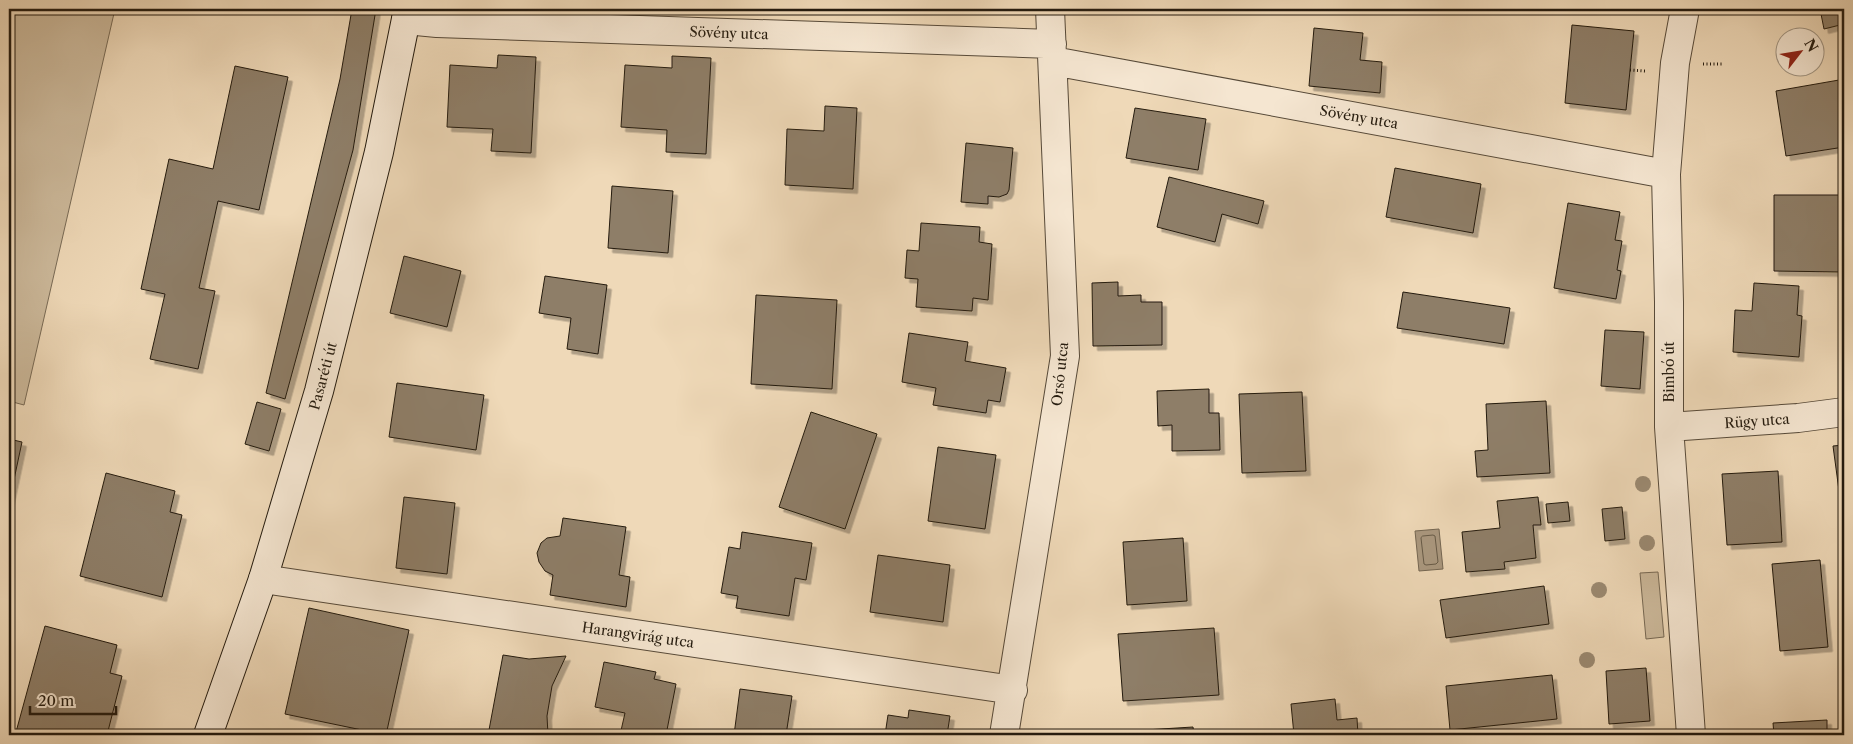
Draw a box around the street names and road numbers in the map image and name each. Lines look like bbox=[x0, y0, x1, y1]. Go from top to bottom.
street label: Sövény utca bbox=[689, 23, 770, 43]
street label: Sövény utca bbox=[1318, 101, 1400, 133]
street label: Pasaréti út bbox=[305, 340, 341, 412]
street label: Orsó utca bbox=[1048, 341, 1072, 407]
street label: Bimbó út bbox=[1660, 341, 1678, 403]
street label: Rügy utca bbox=[1724, 410, 1791, 432]
street label: Harangvirág utca bbox=[581, 618, 696, 652]

